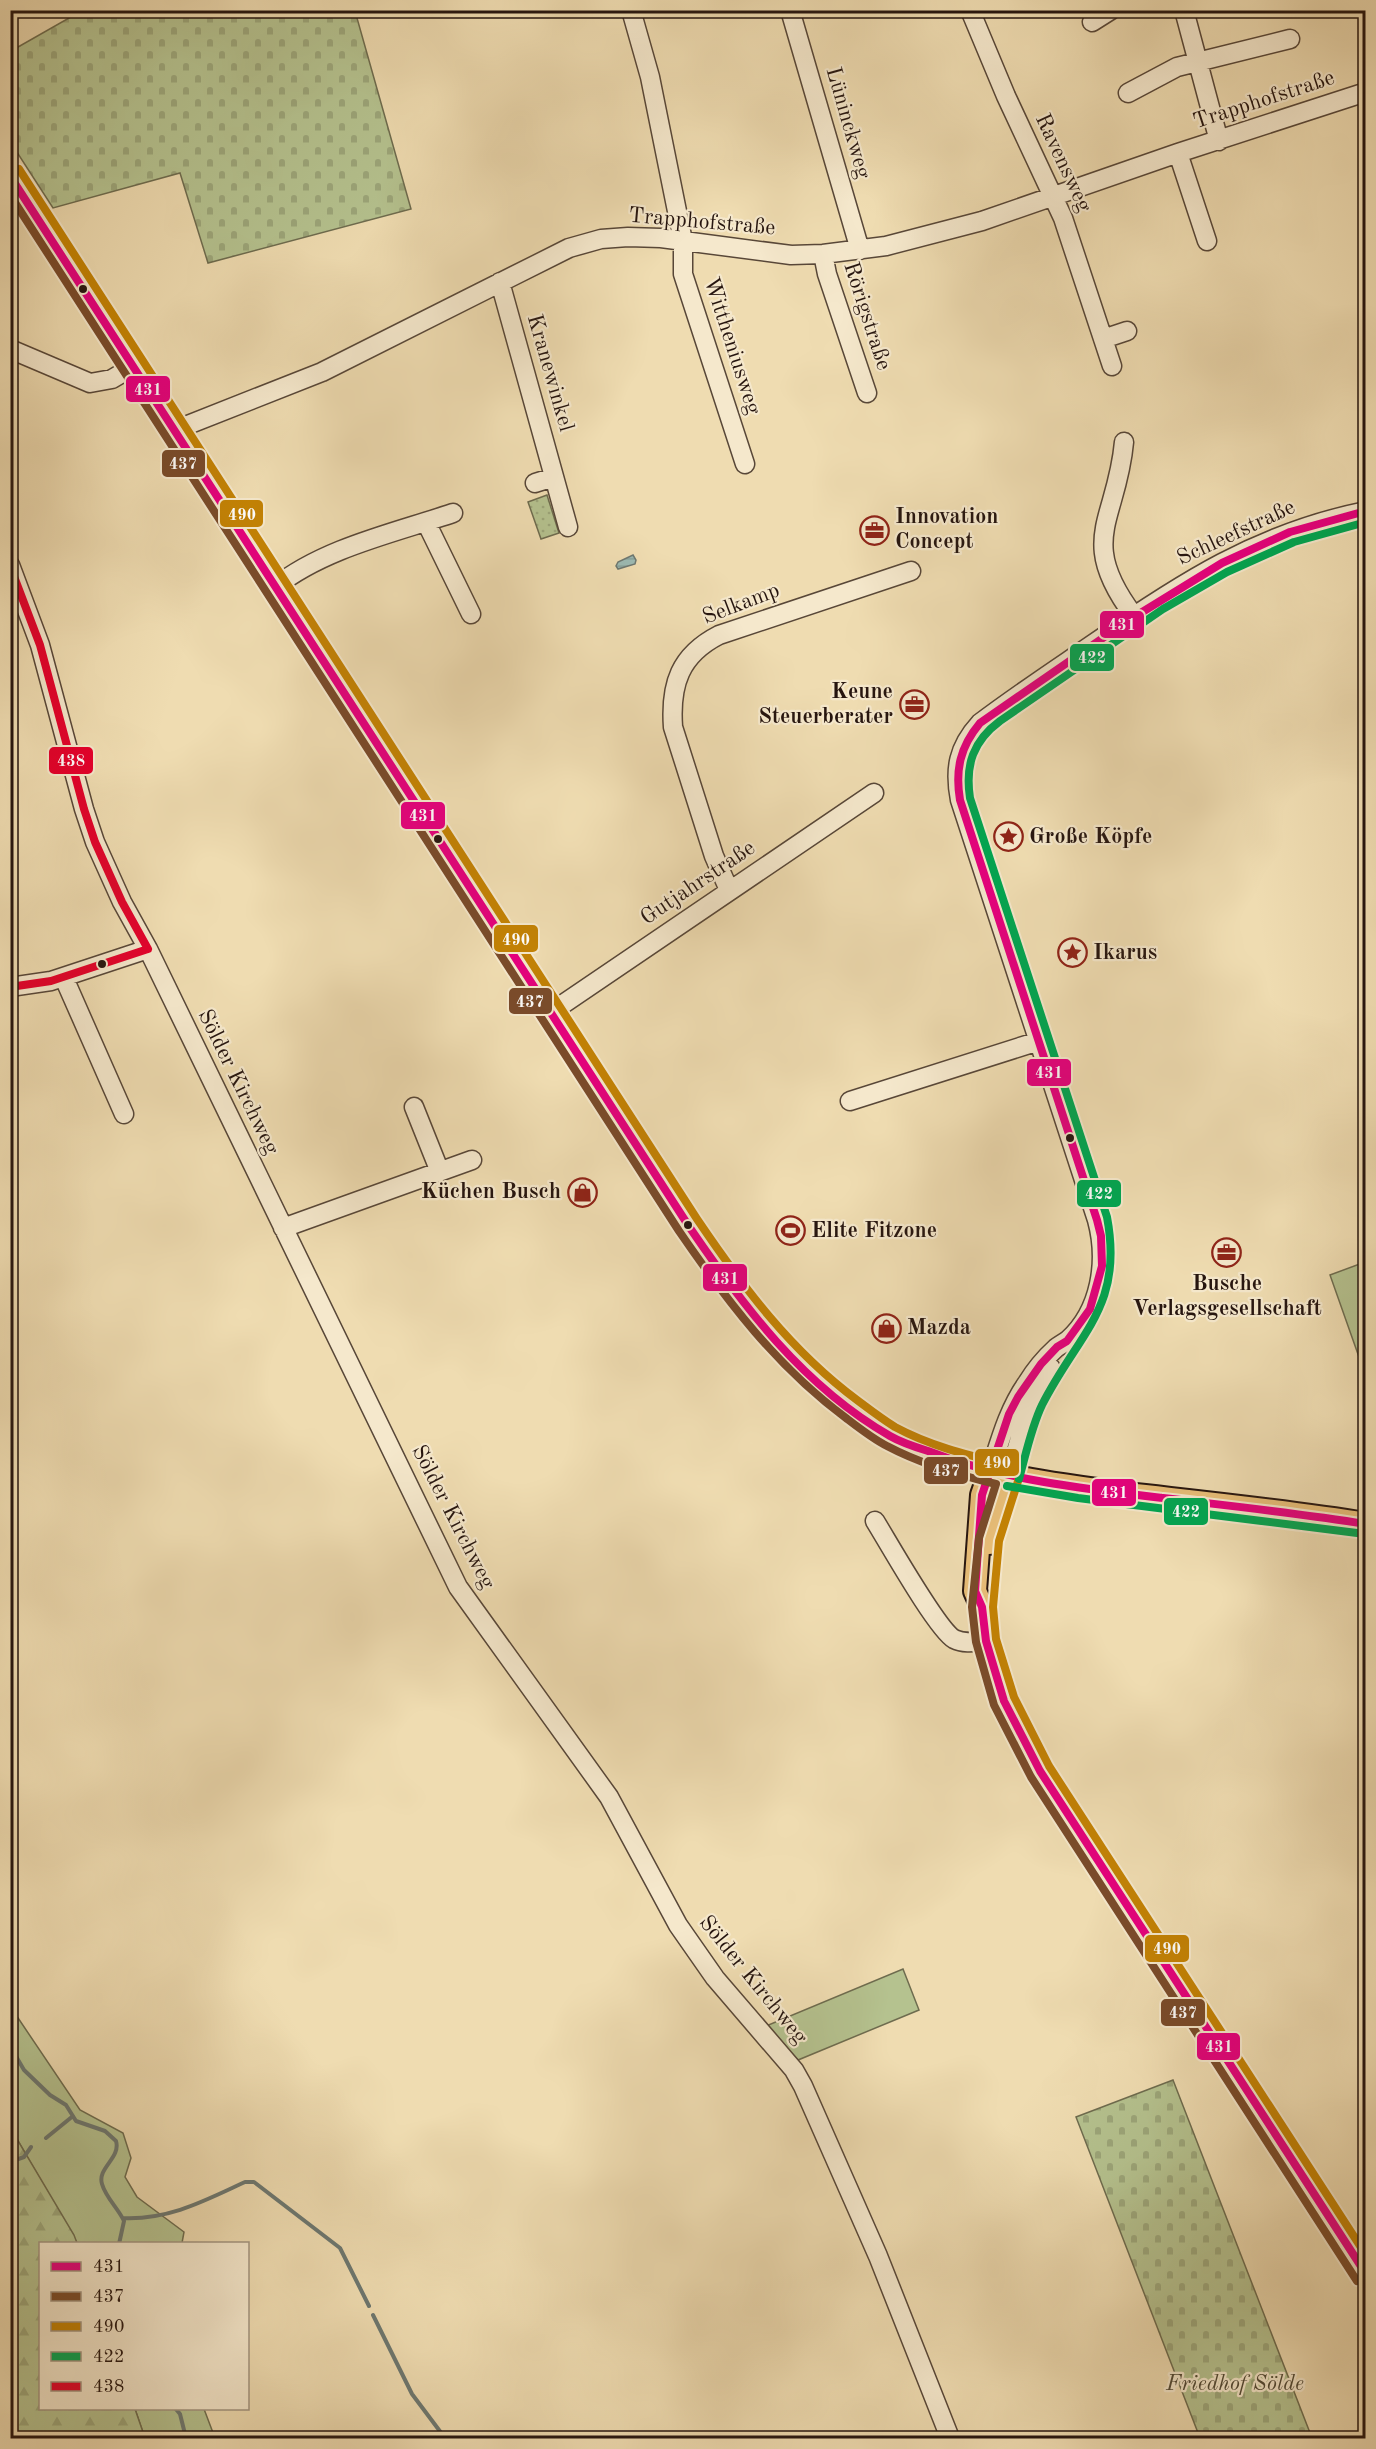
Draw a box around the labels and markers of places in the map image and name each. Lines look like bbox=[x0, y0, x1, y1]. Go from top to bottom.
unlabelled marker bbox=[77, 283, 89, 295]
place label: Innovation Concept bbox=[895, 506, 999, 553]
office icon: Innovation Concept bbox=[858, 514, 890, 546]
place label: Keune Steuerberater bbox=[758, 681, 893, 728]
office icon: Keune Steuerberater bbox=[898, 689, 930, 721]
place icon: Große Köpfe bbox=[992, 821, 1024, 853]
place label: Große Köpfe bbox=[1029, 826, 1152, 848]
unlabelled marker bbox=[432, 833, 444, 845]
place icon: Ikarus bbox=[1056, 937, 1088, 969]
place label: Ikarus bbox=[1093, 942, 1157, 964]
unlabelled marker bbox=[96, 958, 108, 970]
unlabelled marker bbox=[1064, 1132, 1076, 1144]
shop icon: Küchen Busch bbox=[566, 1176, 598, 1208]
place label: Küchen Busch bbox=[421, 1181, 561, 1203]
sports icon: Elite Fitzone bbox=[774, 1215, 806, 1247]
unlabelled marker bbox=[682, 1219, 694, 1231]
place label: Elite Fitzone bbox=[811, 1220, 937, 1242]
office icon: Busche Verlagsgesellschaft bbox=[1211, 1236, 1243, 1268]
place label: Busche Verlagsgesellschaft bbox=[1132, 1273, 1322, 1320]
shop icon: Mazda bbox=[870, 1312, 902, 1344]
place label: Mazda bbox=[907, 1317, 971, 1339]

